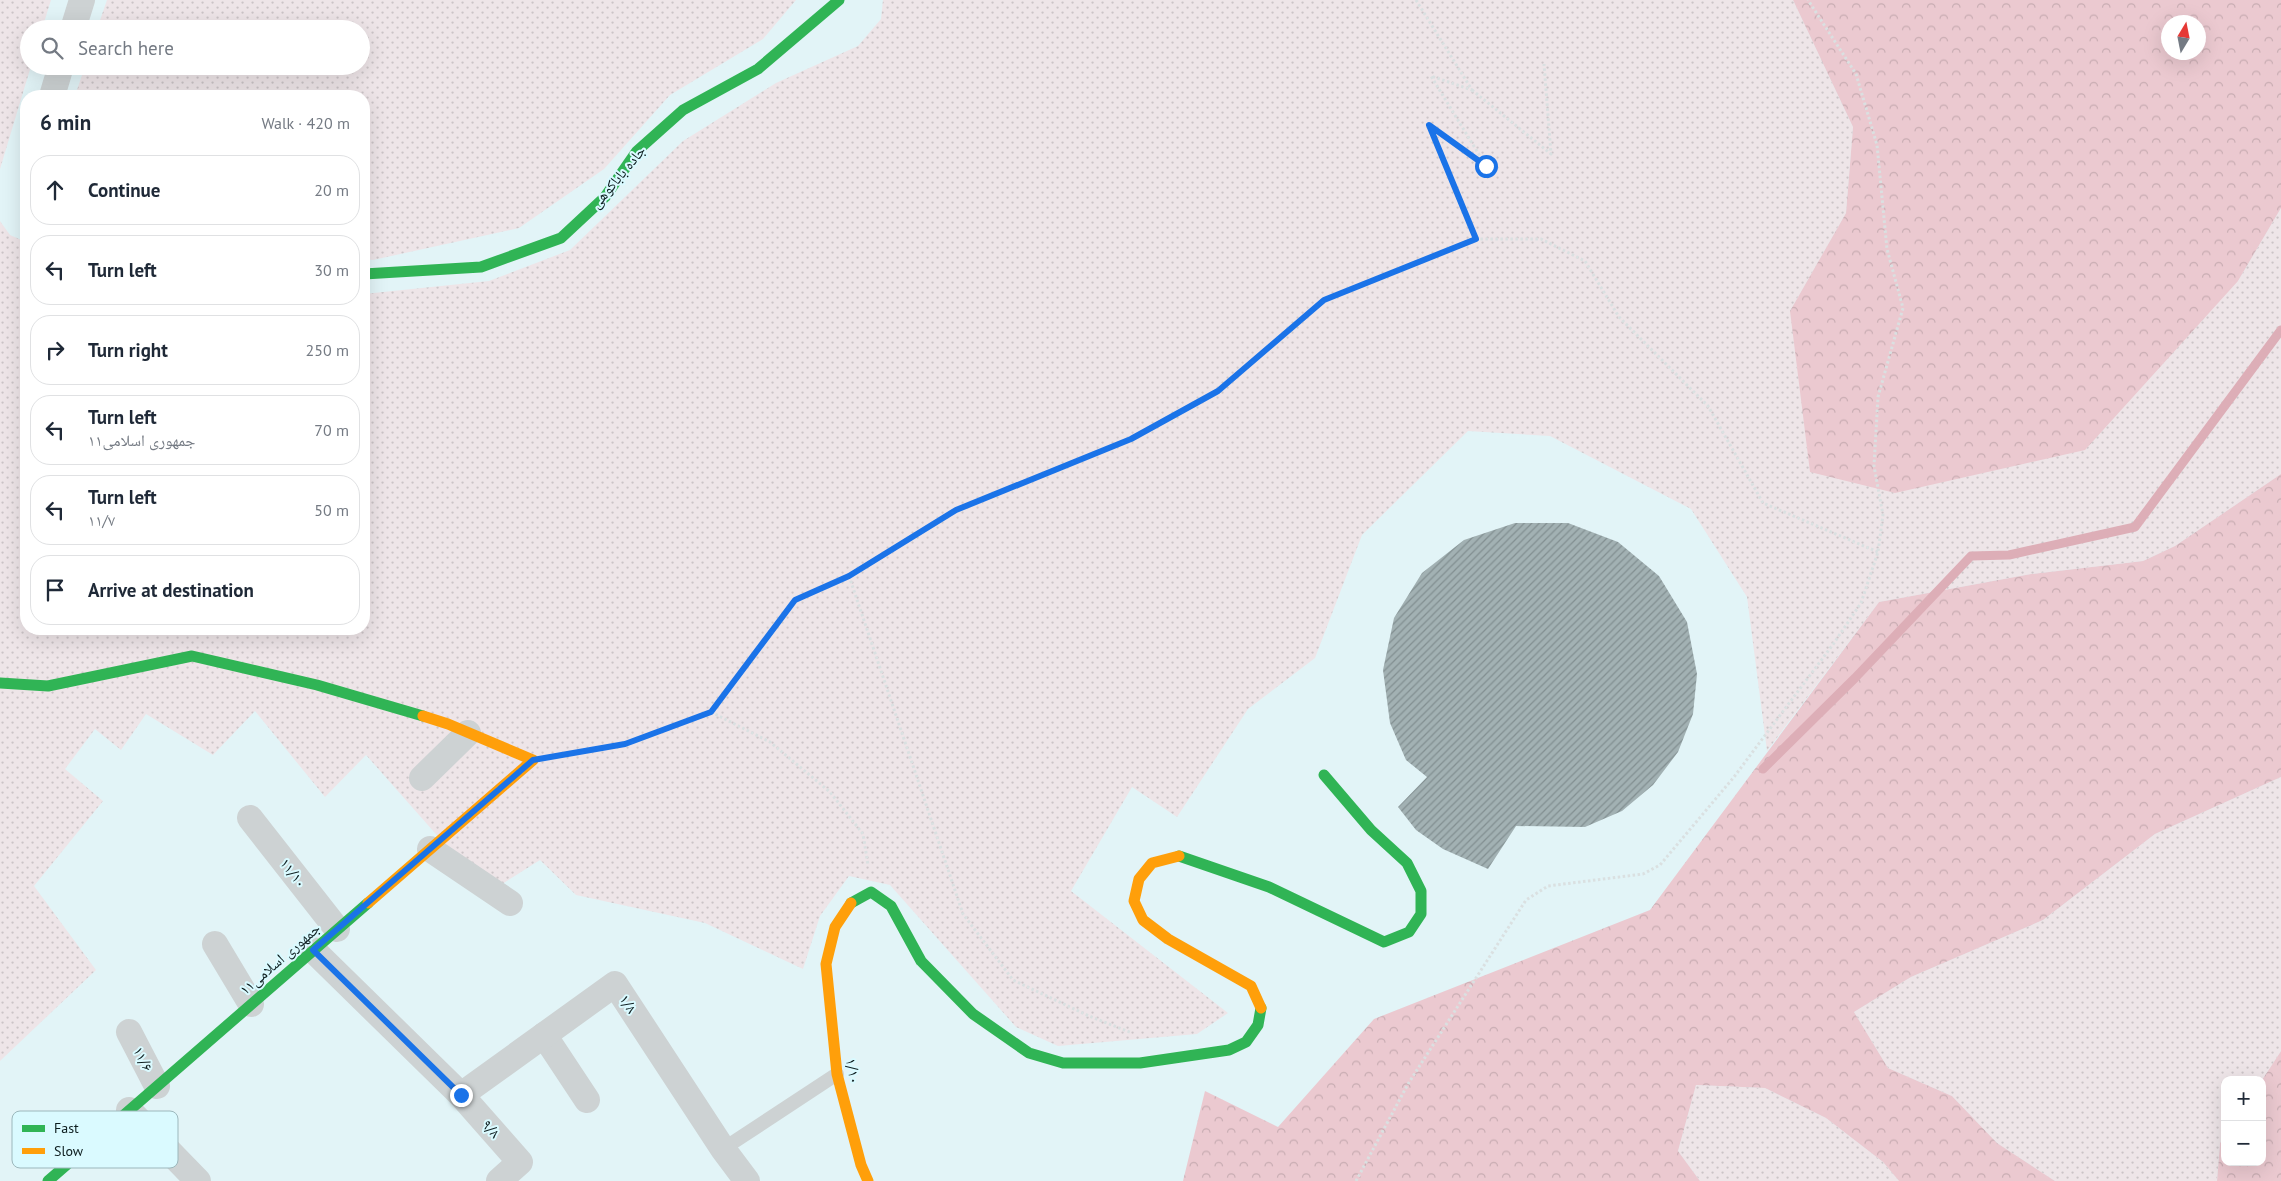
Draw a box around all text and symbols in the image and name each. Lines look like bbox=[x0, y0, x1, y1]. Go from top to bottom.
north arrow bbox=[2161, 15, 2206, 60]
search box bbox=[20, 20, 370, 75]
icon: search bbox=[38, 34, 66, 62]
text: Search here bbox=[78, 36, 174, 60]
text: 6 min bbox=[40, 109, 91, 136]
text: Walk · 420 m bbox=[261, 113, 350, 133]
street label: جاده باباکوهی bbox=[586, 141, 651, 213]
route start bbox=[1475, 155, 1498, 178]
icon: ahead bbox=[41, 176, 69, 204]
text: Continue bbox=[88, 178, 160, 202]
text: 20 m bbox=[314, 180, 349, 200]
icon: left bbox=[41, 256, 69, 284]
text: Turn left bbox=[88, 258, 157, 282]
text: 30 m bbox=[314, 260, 349, 280]
icon: right bbox=[41, 336, 69, 364]
text: Turn right bbox=[88, 338, 168, 362]
text: 250 m bbox=[306, 340, 349, 360]
text: Turn left bbox=[88, 405, 157, 429]
icon: left bbox=[41, 416, 69, 444]
text: 70 m bbox=[314, 420, 349, 440]
text: جمهوری اسلامی۱۱ bbox=[88, 430, 195, 450]
text: Turn left bbox=[88, 485, 157, 509]
icon: left bbox=[41, 496, 69, 524]
text: 50 m bbox=[314, 500, 349, 520]
text: ۱۱/۷ bbox=[88, 510, 115, 530]
icon: arrive bbox=[41, 576, 69, 604]
text: Arrive at destination bbox=[88, 578, 254, 602]
street label: ۱۱/۱۰ bbox=[276, 854, 311, 891]
street label: جمهوری اسلامی۱۱ bbox=[235, 918, 325, 1000]
street label: ۱/۸ bbox=[615, 991, 642, 1017]
street label: ۱۱/۶ bbox=[129, 1043, 158, 1075]
street label: ۱/۱۰ bbox=[842, 1057, 865, 1085]
map controls bbox=[2221, 1076, 2266, 1166]
button: + bbox=[2221, 1076, 2266, 1121]
route end bbox=[450, 1084, 473, 1107]
legend bbox=[12, 1111, 178, 1168]
street label: ۹/۸ bbox=[478, 1115, 505, 1142]
text: Fast bbox=[54, 1119, 79, 1137]
button: − bbox=[2221, 1121, 2266, 1166]
text: Slow bbox=[54, 1142, 84, 1160]

